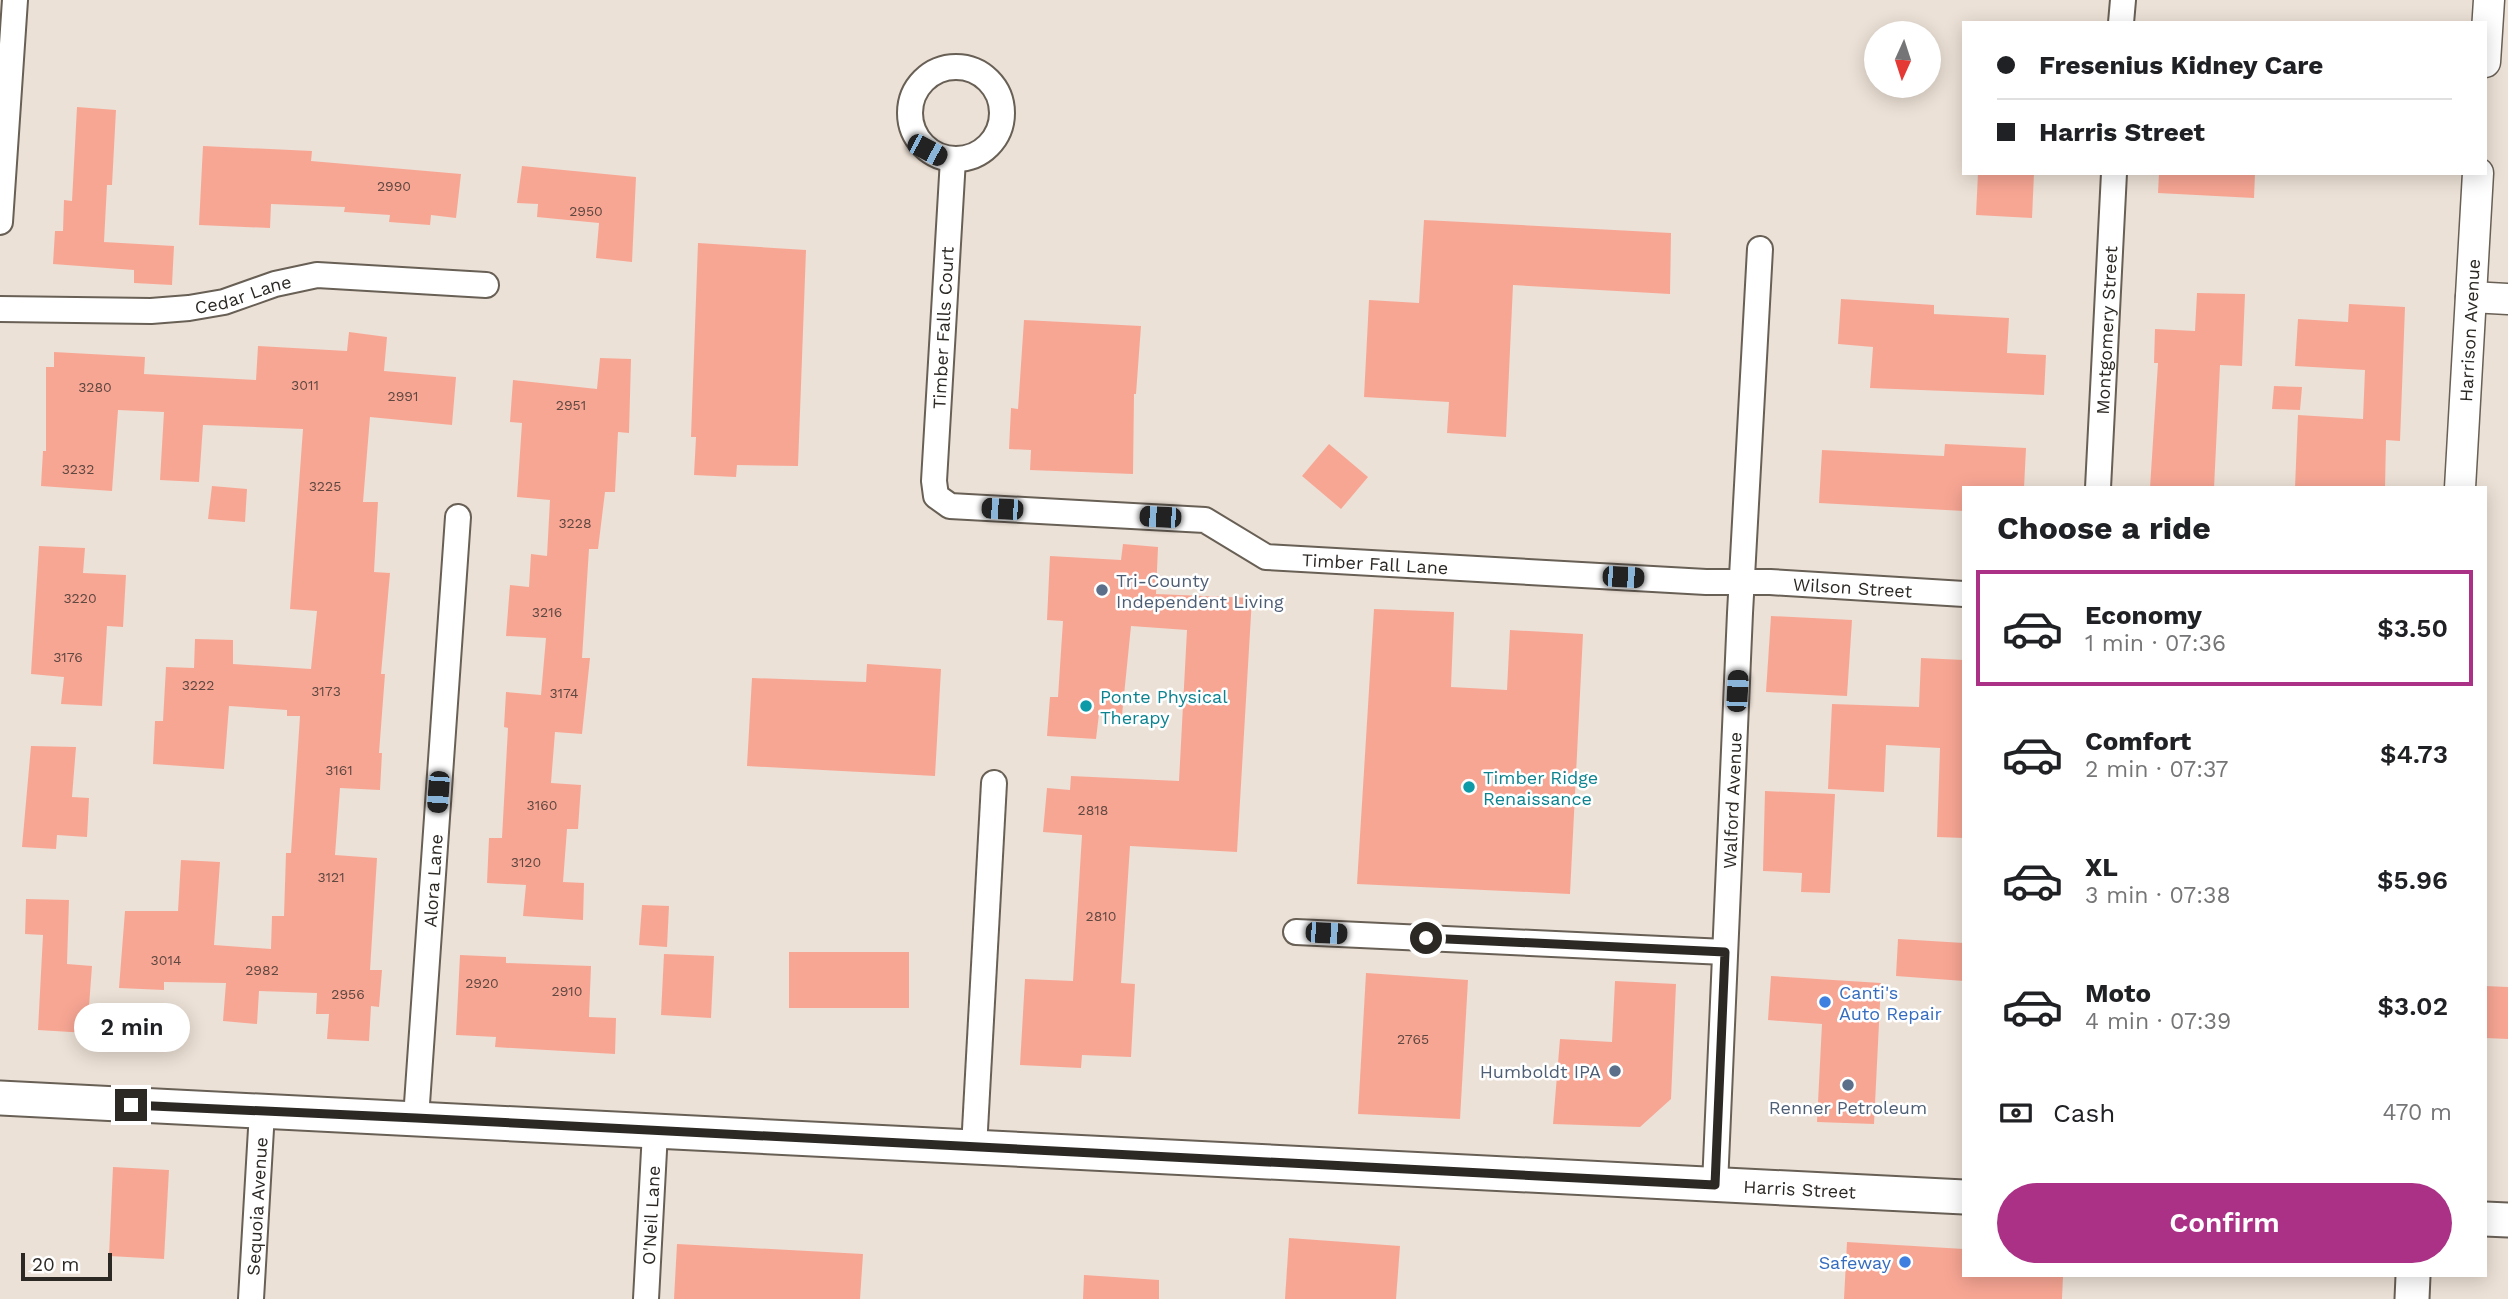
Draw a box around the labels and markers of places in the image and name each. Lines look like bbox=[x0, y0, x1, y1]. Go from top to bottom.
place label: Tri-County Independent Living bbox=[1116, 570, 1284, 612]
marker: Tri-County Independent Living bbox=[1094, 582, 1110, 598]
place label: Ponte Physical Therapy bbox=[1100, 686, 1228, 728]
marker: Ponte Physical Therapy bbox=[1078, 698, 1094, 714]
place label: Timber Ridge Renaissance bbox=[1483, 767, 1598, 809]
marker: Timber Ridge Renaissance bbox=[1461, 779, 1477, 795]
place label: Canti's Auto Repair bbox=[1839, 982, 1942, 1024]
marker: Canti's Auto Repair bbox=[1817, 994, 1833, 1010]
place label: Humboldt IPA bbox=[1480, 1061, 1601, 1082]
marker: Humboldt IPA bbox=[1607, 1063, 1623, 1079]
marker: Renner Petroleum bbox=[1840, 1077, 1856, 1093]
place label: Renner Petroleum bbox=[1769, 1097, 1927, 1118]
place label: Safeway bbox=[1819, 1252, 1892, 1273]
marker: Safeway bbox=[1897, 1254, 1913, 1270]

